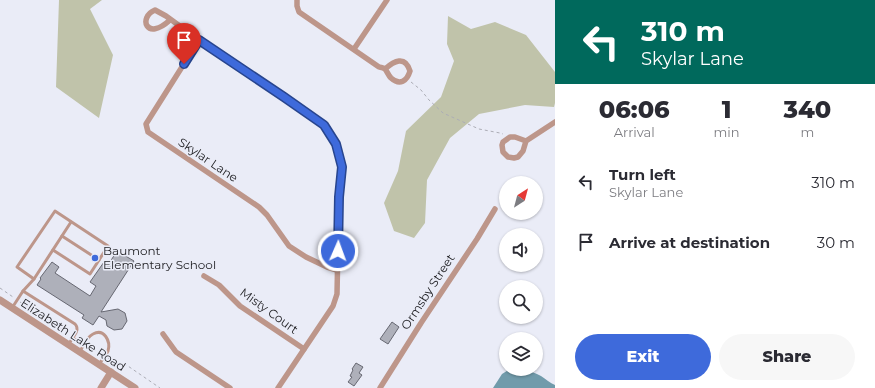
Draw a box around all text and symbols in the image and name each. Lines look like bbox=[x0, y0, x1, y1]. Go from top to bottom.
text: 310 m bbox=[641, 14, 725, 48]
icon: left bbox=[575, 16, 627, 68]
pin bbox=[167, 23, 201, 64]
icon: arrive bbox=[173, 29, 195, 51]
text: Skylar Lane bbox=[641, 48, 744, 70]
text: 06:06 bbox=[599, 95, 670, 124]
text: 1 bbox=[722, 95, 731, 124]
text: 340 bbox=[783, 95, 831, 124]
text: Arrival bbox=[614, 124, 655, 140]
text: min bbox=[714, 124, 740, 140]
text: m bbox=[800, 124, 814, 140]
street label: Skylar Lane bbox=[176, 134, 241, 185]
text: Turn left bbox=[609, 165, 676, 184]
icon: left bbox=[575, 171, 597, 193]
text: 310 m bbox=[811, 173, 855, 192]
north arrow bbox=[499, 176, 543, 220]
map controls bbox=[499, 176, 543, 376]
text: Skylar Lane bbox=[609, 184, 683, 200]
button: sound bbox=[499, 228, 543, 272]
position arrow bbox=[317, 230, 359, 272]
icon: arrive bbox=[575, 231, 597, 253]
text: Arrive at destination bbox=[609, 233, 770, 252]
text: 30 m bbox=[817, 233, 855, 252]
place label: Baumont Elementary School bbox=[103, 243, 216, 272]
street label: Ormsby Street bbox=[398, 251, 458, 332]
marker: Baumont Elementary School bbox=[90, 253, 100, 263]
button: search bbox=[499, 280, 543, 324]
street label: Misty Court bbox=[237, 284, 301, 337]
street label: Elizabeth Lake Road bbox=[18, 295, 129, 374]
button: layers bbox=[499, 332, 543, 376]
button: Exit bbox=[575, 334, 711, 380]
button: Share bbox=[719, 334, 855, 380]

